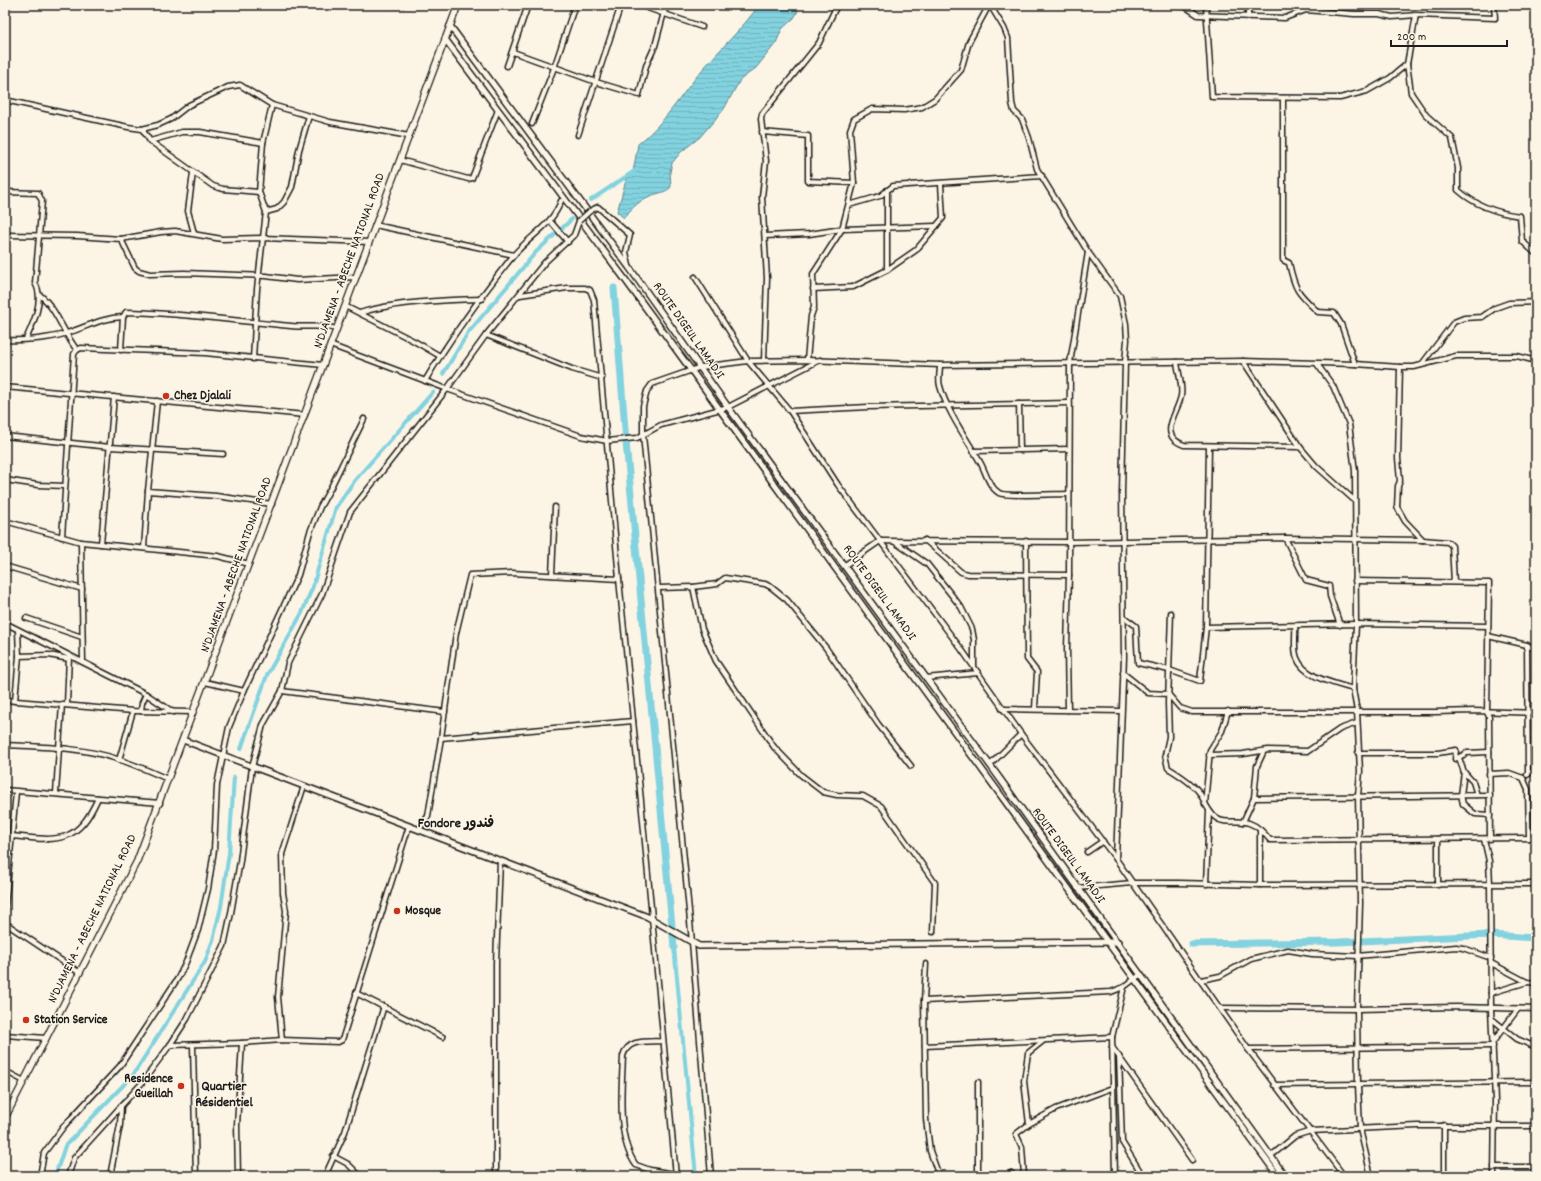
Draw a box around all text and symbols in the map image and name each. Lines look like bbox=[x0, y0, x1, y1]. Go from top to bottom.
scale bar bbox=[1391, 22, 1507, 48]
text: 200 m bbox=[1397, 29, 1426, 46]
street label: N'DJAMENA - ABECHE NATIONAL ROAD bbox=[309, 170, 391, 352]
street label: ROUTE DIGEUL LAMADJI bbox=[647, 279, 729, 383]
place label: Chez Djalali bbox=[174, 387, 232, 406]
marker: Chez Djalali bbox=[161, 391, 171, 401]
street label: N'DJAMENA - ABECHE NATIONAL ROAD bbox=[196, 474, 278, 656]
street label: ROUTE DIGEUL LAMADJI bbox=[838, 541, 920, 645]
street label: ROUTE DIGEUL LAMADJI bbox=[1027, 804, 1109, 908]
district label: Fondore فندور bbox=[418, 814, 494, 834]
street label: N'DJAMENA - ABECHE NATIONAL ROAD bbox=[44, 831, 142, 1007]
place label: Mosque bbox=[405, 902, 441, 921]
marker: Mosque bbox=[392, 906, 402, 916]
place label: Station Service bbox=[34, 1011, 108, 1030]
marker: Station Service bbox=[21, 1015, 31, 1025]
place label: Residence Gueillah bbox=[124, 1070, 173, 1104]
district label: Quartier Résidentiel bbox=[195, 1077, 254, 1113]
marker: Residence Gueillah bbox=[176, 1081, 186, 1091]

